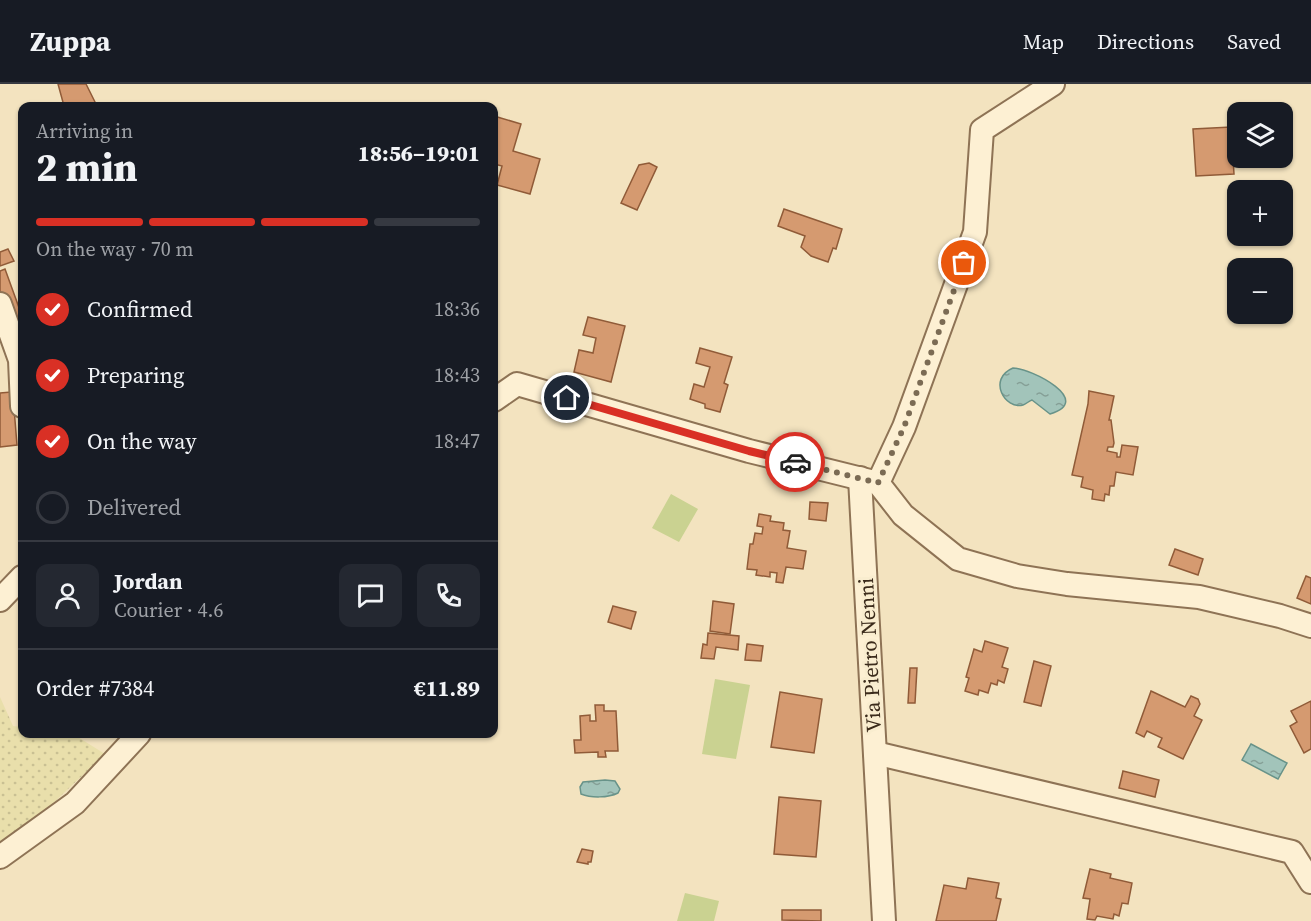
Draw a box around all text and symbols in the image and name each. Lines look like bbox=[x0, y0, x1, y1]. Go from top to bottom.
text: Zuppa bbox=[30, 22, 111, 60]
text: Map bbox=[1023, 27, 1064, 56]
text: Directions bbox=[1097, 27, 1194, 56]
text: Saved bbox=[1227, 27, 1281, 56]
map controls bbox=[1227, 102, 1293, 324]
button: layers bbox=[1227, 102, 1293, 168]
text: Arriving in bbox=[36, 117, 133, 145]
text: 18:56–19:01 bbox=[358, 138, 480, 168]
text: 2 min bbox=[36, 141, 138, 194]
button: + bbox=[1227, 180, 1293, 246]
text: On the way · 70 m bbox=[36, 235, 193, 263]
pin bbox=[938, 237, 989, 288]
icon: bag bbox=[947, 246, 980, 279]
button: − bbox=[1227, 258, 1293, 324]
icon: check bbox=[36, 293, 69, 326]
text: Confirmed bbox=[87, 294, 192, 324]
text: 18:36 bbox=[434, 295, 480, 323]
icon: check bbox=[36, 359, 69, 392]
text: Preparing bbox=[87, 360, 184, 390]
text: 18:43 bbox=[434, 361, 480, 389]
pin bbox=[541, 372, 592, 423]
icon: home bbox=[550, 381, 583, 414]
icon: check bbox=[36, 425, 69, 458]
text: On the way bbox=[87, 426, 196, 456]
text: 18:47 bbox=[434, 427, 480, 455]
courier bbox=[765, 432, 825, 492]
icon: car bbox=[779, 446, 812, 479]
text: Delivered bbox=[87, 492, 181, 522]
button: person bbox=[36, 564, 99, 627]
button: chat bbox=[339, 564, 402, 627]
button: phone bbox=[417, 564, 480, 627]
text: Jordan bbox=[114, 566, 182, 596]
street label: Via Pietro Nenni bbox=[851, 577, 888, 733]
text: Courier · 4.6 bbox=[114, 596, 223, 624]
text: Order #7384 bbox=[36, 673, 154, 703]
text: €11.89 bbox=[414, 673, 480, 703]

